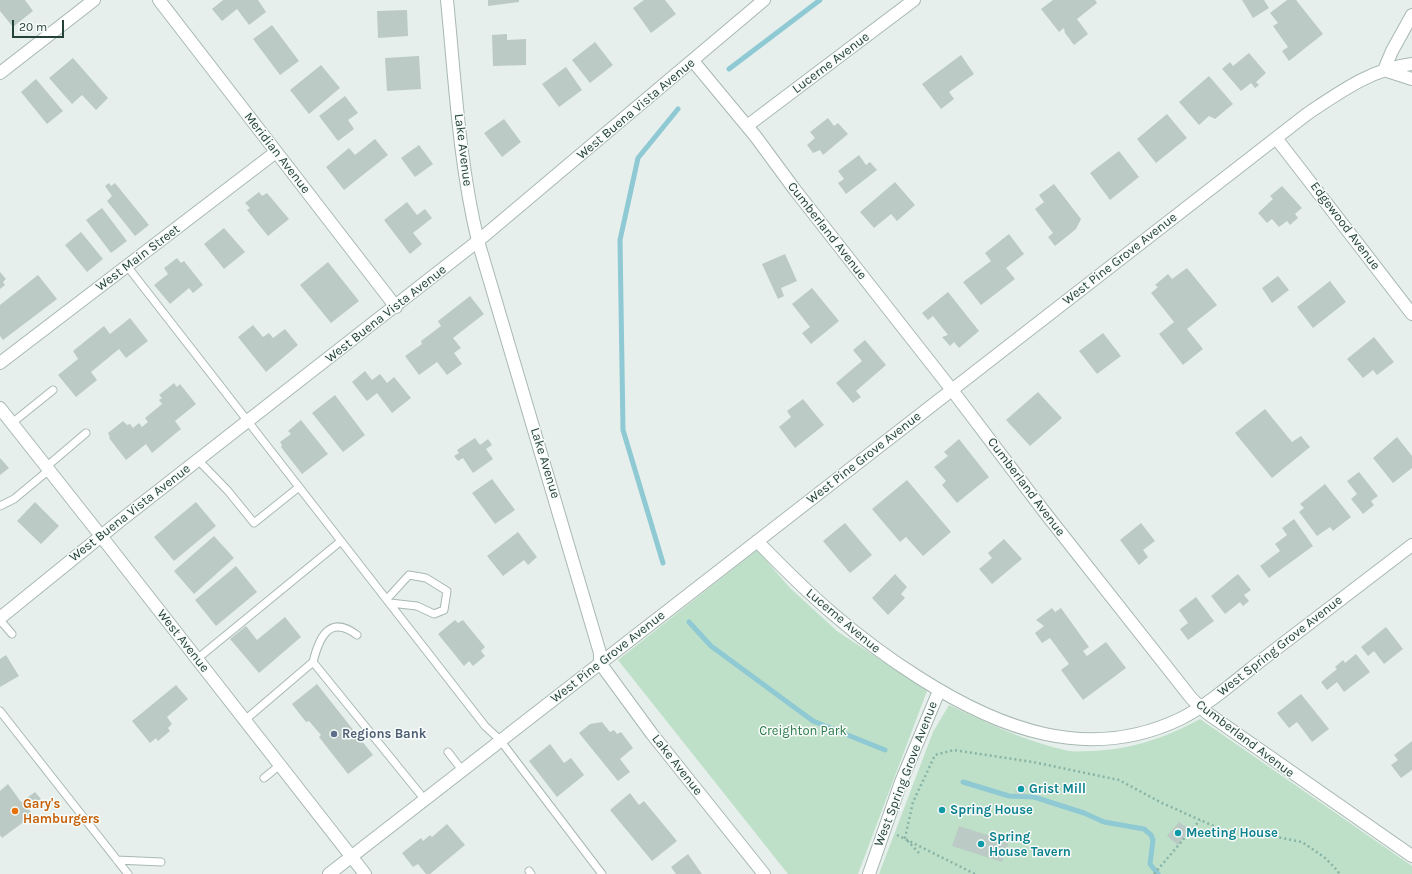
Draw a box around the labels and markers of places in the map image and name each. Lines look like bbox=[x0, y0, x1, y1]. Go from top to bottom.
place label: Regions Bank bbox=[342, 726, 427, 742]
marker: Regions Bank bbox=[329, 729, 339, 739]
place label: Grist Mill bbox=[1029, 781, 1086, 797]
marker: Grist Mill bbox=[1016, 784, 1026, 794]
place label: Gary's Hamburgers bbox=[23, 796, 100, 827]
place label: Spring House bbox=[950, 802, 1033, 818]
marker: Spring House bbox=[937, 805, 947, 815]
marker: Gary's Hamburgers bbox=[10, 806, 20, 816]
place label: Meeting House bbox=[1186, 825, 1278, 841]
marker: Meeting House bbox=[1173, 828, 1183, 838]
place label: Spring House Tavern bbox=[989, 829, 1071, 860]
marker: Spring House Tavern bbox=[976, 839, 986, 849]

